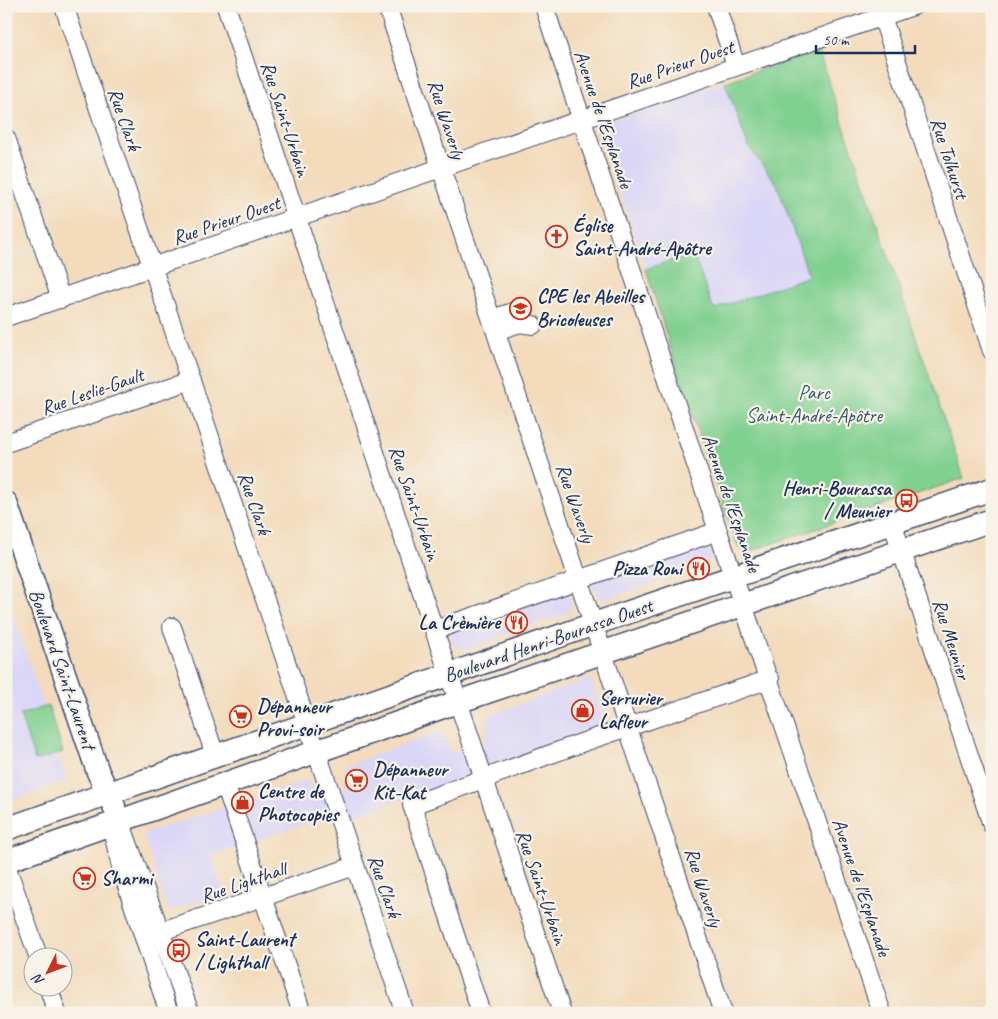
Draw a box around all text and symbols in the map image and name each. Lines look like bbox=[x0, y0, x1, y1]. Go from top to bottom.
scale bar bbox=[816, 22, 914, 54]
text: 50 m bbox=[823, 31, 850, 50]
street label: Rue Prieur Ouest bbox=[623, 34, 739, 95]
street label: Avenue de l'Esplanade bbox=[568, 47, 639, 193]
street label: Rue Saint-Urbain bbox=[255, 58, 316, 181]
street label: Rue Waverly bbox=[422, 76, 472, 164]
street label: Rue Clark bbox=[102, 85, 147, 155]
street label: Rue Tolhurst bbox=[925, 114, 975, 204]
street label: Rue Prieur Ouest bbox=[169, 190, 285, 251]
place label: Église Saint-André-Apôtre bbox=[573, 213, 713, 261]
church icon: Église Saint-André-Apôtre bbox=[545, 224, 569, 248]
place label: CPE les Abeilles Bricoleuses bbox=[537, 284, 646, 332]
school or university icon: CPE les Abeilles Bricoleuses bbox=[509, 296, 533, 320]
street label: Rue Leslie-Gault bbox=[38, 362, 149, 421]
park label: Parc Saint-André-Apôtre bbox=[746, 380, 884, 428]
street label: Avenue de l'Esplanade bbox=[696, 431, 767, 577]
street label: Rue Saint-Urbain bbox=[383, 442, 446, 565]
street label: Rue Waverly bbox=[550, 460, 601, 548]
street label: Rue Clark bbox=[232, 469, 277, 539]
place label: Henri-Bourassa / Meunier bbox=[782, 476, 894, 524]
bus stop icon: Henri-Bourassa / Meunier bbox=[895, 488, 919, 512]
place label: Pizza Roni bbox=[613, 556, 685, 581]
restaurant icon: Pizza Roni bbox=[686, 556, 710, 580]
street label: Boulevard Saint-Laurent bbox=[23, 586, 103, 756]
street label: Boulevard Henri-Bourassa Ouest bbox=[441, 592, 658, 688]
street label: Rue Meunier bbox=[927, 596, 977, 684]
place label: La Crèmière bbox=[419, 610, 502, 635]
restaurant icon: La Crèmière bbox=[504, 610, 528, 634]
place label: Serrurier Lafleur bbox=[599, 686, 665, 734]
place label: Dépanneur Provi-soir bbox=[257, 694, 334, 742]
shop icon: Serrurier Lafleur bbox=[571, 698, 595, 722]
supermarket icon: Dépanneur Provi-soir bbox=[229, 705, 253, 729]
place label: Dépanneur Kit-Kat bbox=[373, 757, 450, 805]
supermarket icon: Dépanneur Kit-Kat bbox=[345, 769, 369, 793]
place label: Centre de Photocopies bbox=[258, 779, 340, 827]
shop icon: Centre de Photocopies bbox=[230, 791, 254, 815]
street label: Avenue de l'Esplanade bbox=[826, 815, 897, 961]
street label: Rue Saint-Urbain bbox=[510, 826, 573, 949]
street label: Rue Waverly bbox=[679, 844, 729, 932]
street label: Rue Clark bbox=[362, 852, 407, 922]
street label: Rue Lighthall bbox=[197, 855, 293, 909]
supermarket icon: Sharmi bbox=[73, 866, 97, 890]
place label: Sharmi bbox=[101, 866, 155, 891]
place label: Saint-Laurent / Lighthall bbox=[195, 927, 298, 975]
bus stop icon: Saint-Laurent / Lighthall bbox=[167, 939, 191, 963]
north arrow bbox=[22, 946, 72, 996]
text: N bbox=[28, 970, 48, 989]

